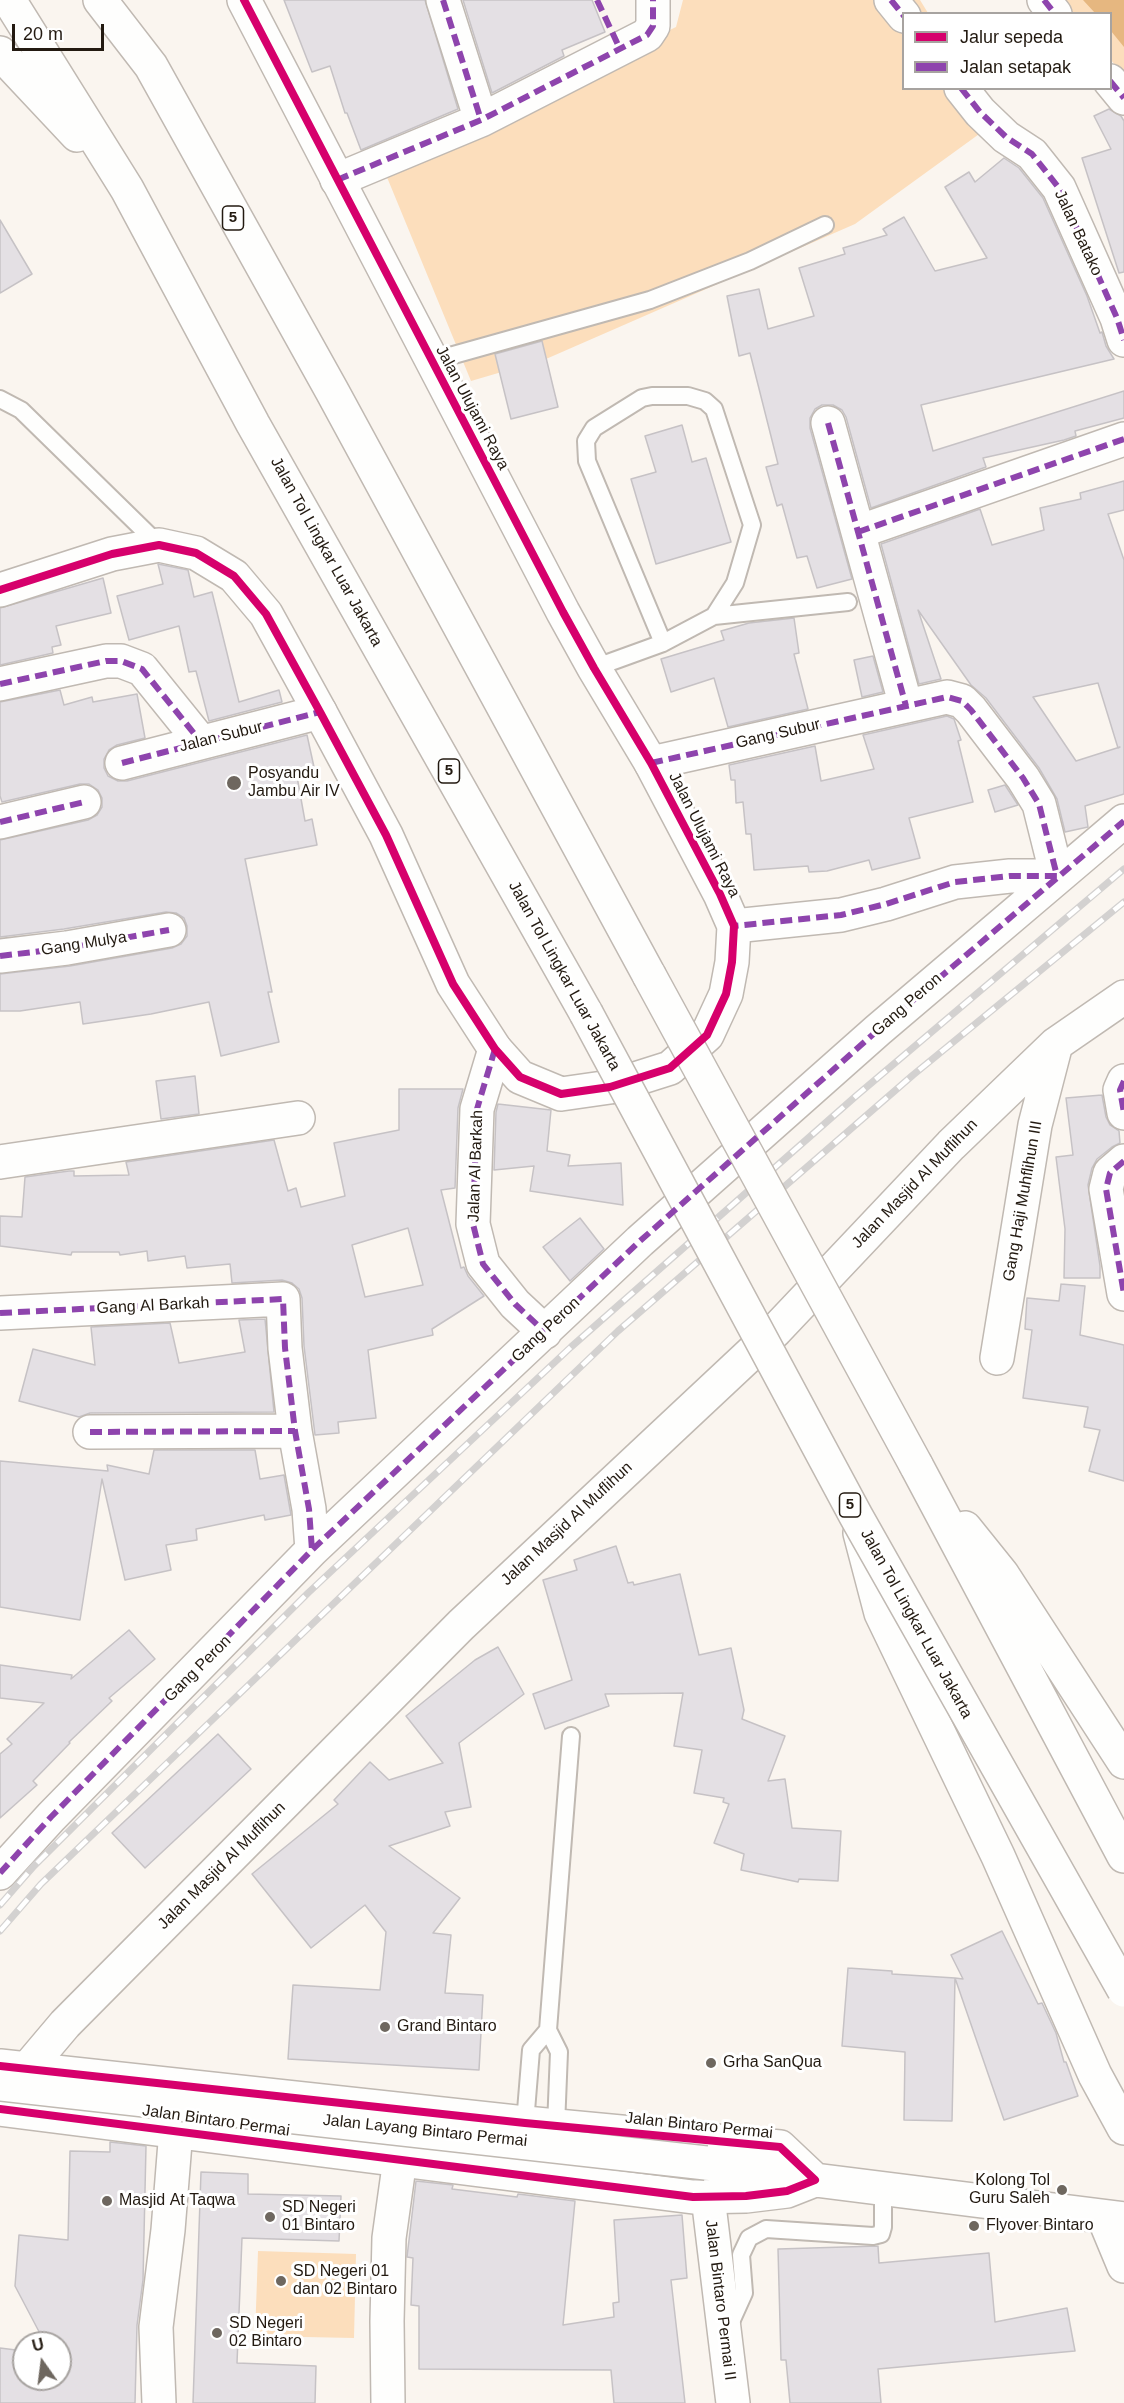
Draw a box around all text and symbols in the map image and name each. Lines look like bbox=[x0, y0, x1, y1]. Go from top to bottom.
scale bar bbox=[15, 12, 106, 50]
legend bbox=[902, 12, 1112, 90]
text: 20 m bbox=[23, 24, 63, 44]
text: Jalur sepeda bbox=[960, 27, 1063, 47]
text: Jalan setapak bbox=[960, 57, 1071, 77]
street label: Jalan Batako bbox=[1050, 187, 1106, 279]
road number: 5 bbox=[222, 206, 244, 230]
street label: Jalan Ulujami Raya bbox=[431, 343, 513, 473]
street label: Jalan Tol Lingkar Luar Jakarta bbox=[266, 454, 386, 650]
street label: Gang Subur bbox=[734, 715, 822, 753]
street label: Jalan Subur bbox=[177, 717, 265, 757]
road number: 5 bbox=[438, 759, 460, 783]
place label: Posyandu Jambu Air IV bbox=[248, 764, 340, 802]
street label: Jalan Ulujami Raya bbox=[664, 769, 744, 901]
marker: Posyandu Jambu Air IV bbox=[225, 774, 243, 792]
street label: Jalan Tol Lingkar Luar Jakarta bbox=[504, 878, 624, 1074]
street label: Gang Mulya bbox=[40, 928, 128, 960]
street label: Gang Peron bbox=[868, 969, 946, 1041]
street label: Jalan Al Barkah bbox=[464, 1110, 488, 1222]
street label: Jalan Masjid Al Muflihun bbox=[848, 1115, 982, 1253]
street label: Gang Haji Muhflihun III bbox=[999, 1119, 1047, 1283]
street label: Gang Al Barkah bbox=[96, 1293, 210, 1319]
street label: Gang Peron bbox=[508, 1294, 584, 1366]
street label: Jalan Masjid Al Muflihun bbox=[497, 1458, 637, 1590]
road number: 5 bbox=[840, 1493, 860, 1517]
street label: Jalan Tol Lingkar Luar Jakarta bbox=[856, 1526, 976, 1722]
street label: Gang Peron bbox=[161, 1632, 235, 1706]
street label: Jalan Masjid Al Muflihun bbox=[154, 1798, 290, 1934]
place label: Grand Bintaro bbox=[397, 2017, 497, 2037]
marker: Grand Bintaro bbox=[378, 2020, 392, 2034]
place label: Grha SanQua bbox=[723, 2053, 822, 2073]
marker: Grha SanQua bbox=[704, 2056, 718, 2070]
street label: Jalan Bintaro Permai bbox=[141, 2101, 291, 2141]
street label: Jalan Bintaro Permai bbox=[624, 2109, 774, 2143]
street label: Jalan Layang Bintaro Permai bbox=[322, 2111, 528, 2151]
place label: Kolong Tol Guru Saleh bbox=[969, 2171, 1050, 2209]
marker: Kolong Tol Guru Saleh bbox=[1055, 2183, 1069, 2197]
place label: Masjid At Taqwa bbox=[119, 2191, 235, 2211]
marker: Masjid At Taqwa bbox=[100, 2194, 114, 2208]
place label: SD Negeri 01 Bintaro bbox=[282, 2198, 356, 2236]
marker: SD Negeri 01 Bintaro bbox=[263, 2210, 277, 2224]
place label: Flyover Bintaro bbox=[986, 2216, 1094, 2236]
street label: Jalan Bintaro Permai II bbox=[701, 2219, 739, 2381]
marker: Flyover Bintaro bbox=[967, 2219, 981, 2233]
place label: SD Negeri 01 dan 02 Bintaro bbox=[293, 2262, 397, 2300]
marker: SD Negeri 01 dan 02 Bintaro bbox=[274, 2274, 288, 2288]
place label: SD Negeri 02 Bintaro bbox=[229, 2314, 303, 2352]
marker: SD Negeri 02 Bintaro bbox=[210, 2326, 224, 2340]
north arrow bbox=[12, 2331, 72, 2391]
text: U bbox=[30, 2335, 46, 2355]

